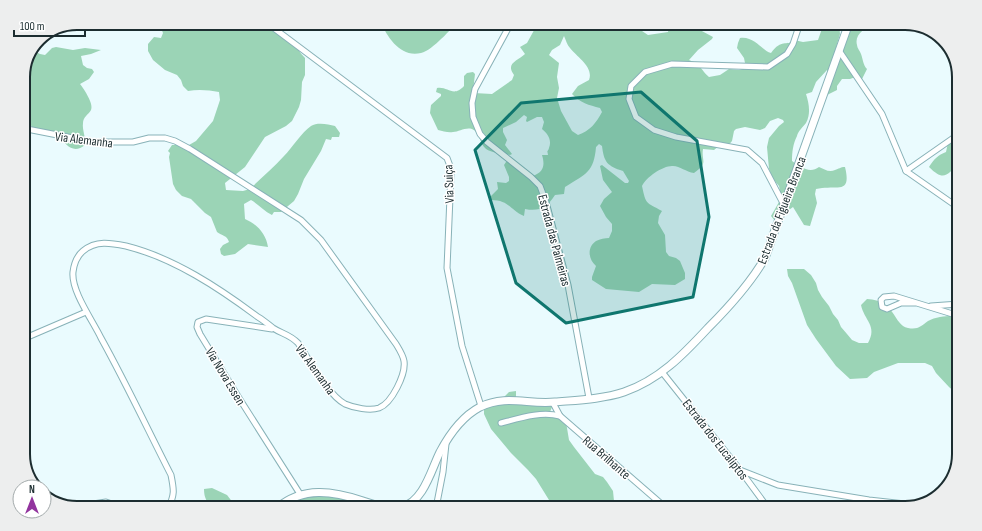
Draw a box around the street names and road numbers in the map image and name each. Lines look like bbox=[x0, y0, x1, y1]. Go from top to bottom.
street label: Via Alemanha bbox=[54, 129, 114, 151]
street label: Estrada da Figueira Branca bbox=[754, 154, 810, 266]
street label: Via Suiça bbox=[440, 164, 458, 204]
street label: Estrada das Palmeiras bbox=[534, 193, 574, 288]
street label: Via Alemanha bbox=[292, 341, 339, 398]
street label: Via Nova Essen bbox=[202, 345, 249, 408]
street label: Estrada dos Eucaliptos bbox=[679, 396, 752, 483]
street label: Rua Brilhante bbox=[579, 433, 634, 483]

